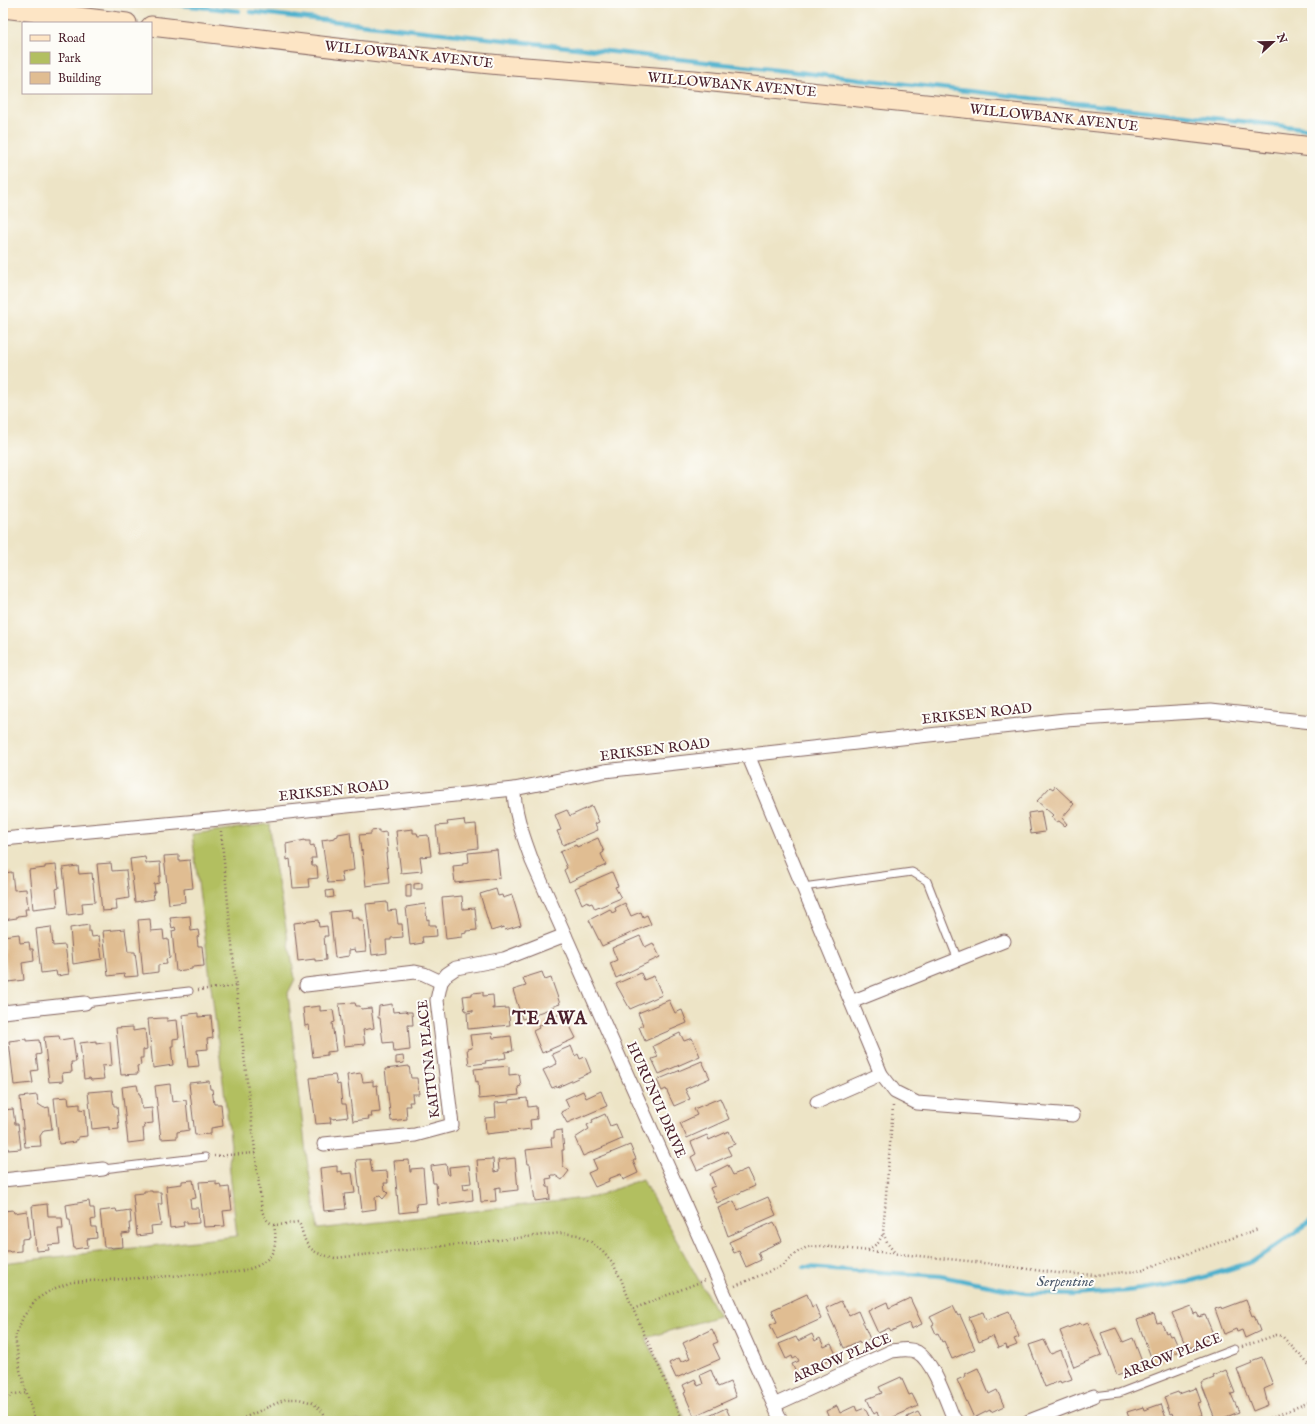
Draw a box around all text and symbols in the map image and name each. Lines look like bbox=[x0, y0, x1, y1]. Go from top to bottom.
legend bbox=[22, 22, 152, 94]
north arrow bbox=[1253, 22, 1293, 62]
text: Road bbox=[58, 31, 86, 46]
text: N bbox=[1273, 31, 1290, 46]
street label: WILLOWBANK AVENUE bbox=[324, 37, 495, 73]
text: Park bbox=[58, 51, 81, 66]
street label: WILLOWBANK AVENUE bbox=[647, 69, 817, 101]
text: Building bbox=[58, 71, 102, 86]
street label: WILLOWBANK AVENUE bbox=[969, 100, 1140, 136]
street label: ERIKSEN ROAD bbox=[921, 699, 1033, 729]
street label: ERIKSEN ROAD bbox=[599, 734, 711, 766]
street label: ERIKSEN ROAD bbox=[278, 776, 390, 806]
street label: KAITUNA PLACE bbox=[414, 999, 444, 1119]
district label: TE AWA bbox=[511, 1008, 588, 1031]
street label: HURUNUI DRIVE bbox=[622, 1039, 690, 1161]
water label: Serpentine bbox=[1036, 1272, 1094, 1291]
street label: ARROW PLACE bbox=[789, 1329, 894, 1387]
street label: ARROW PLACE bbox=[1119, 1329, 1225, 1384]

